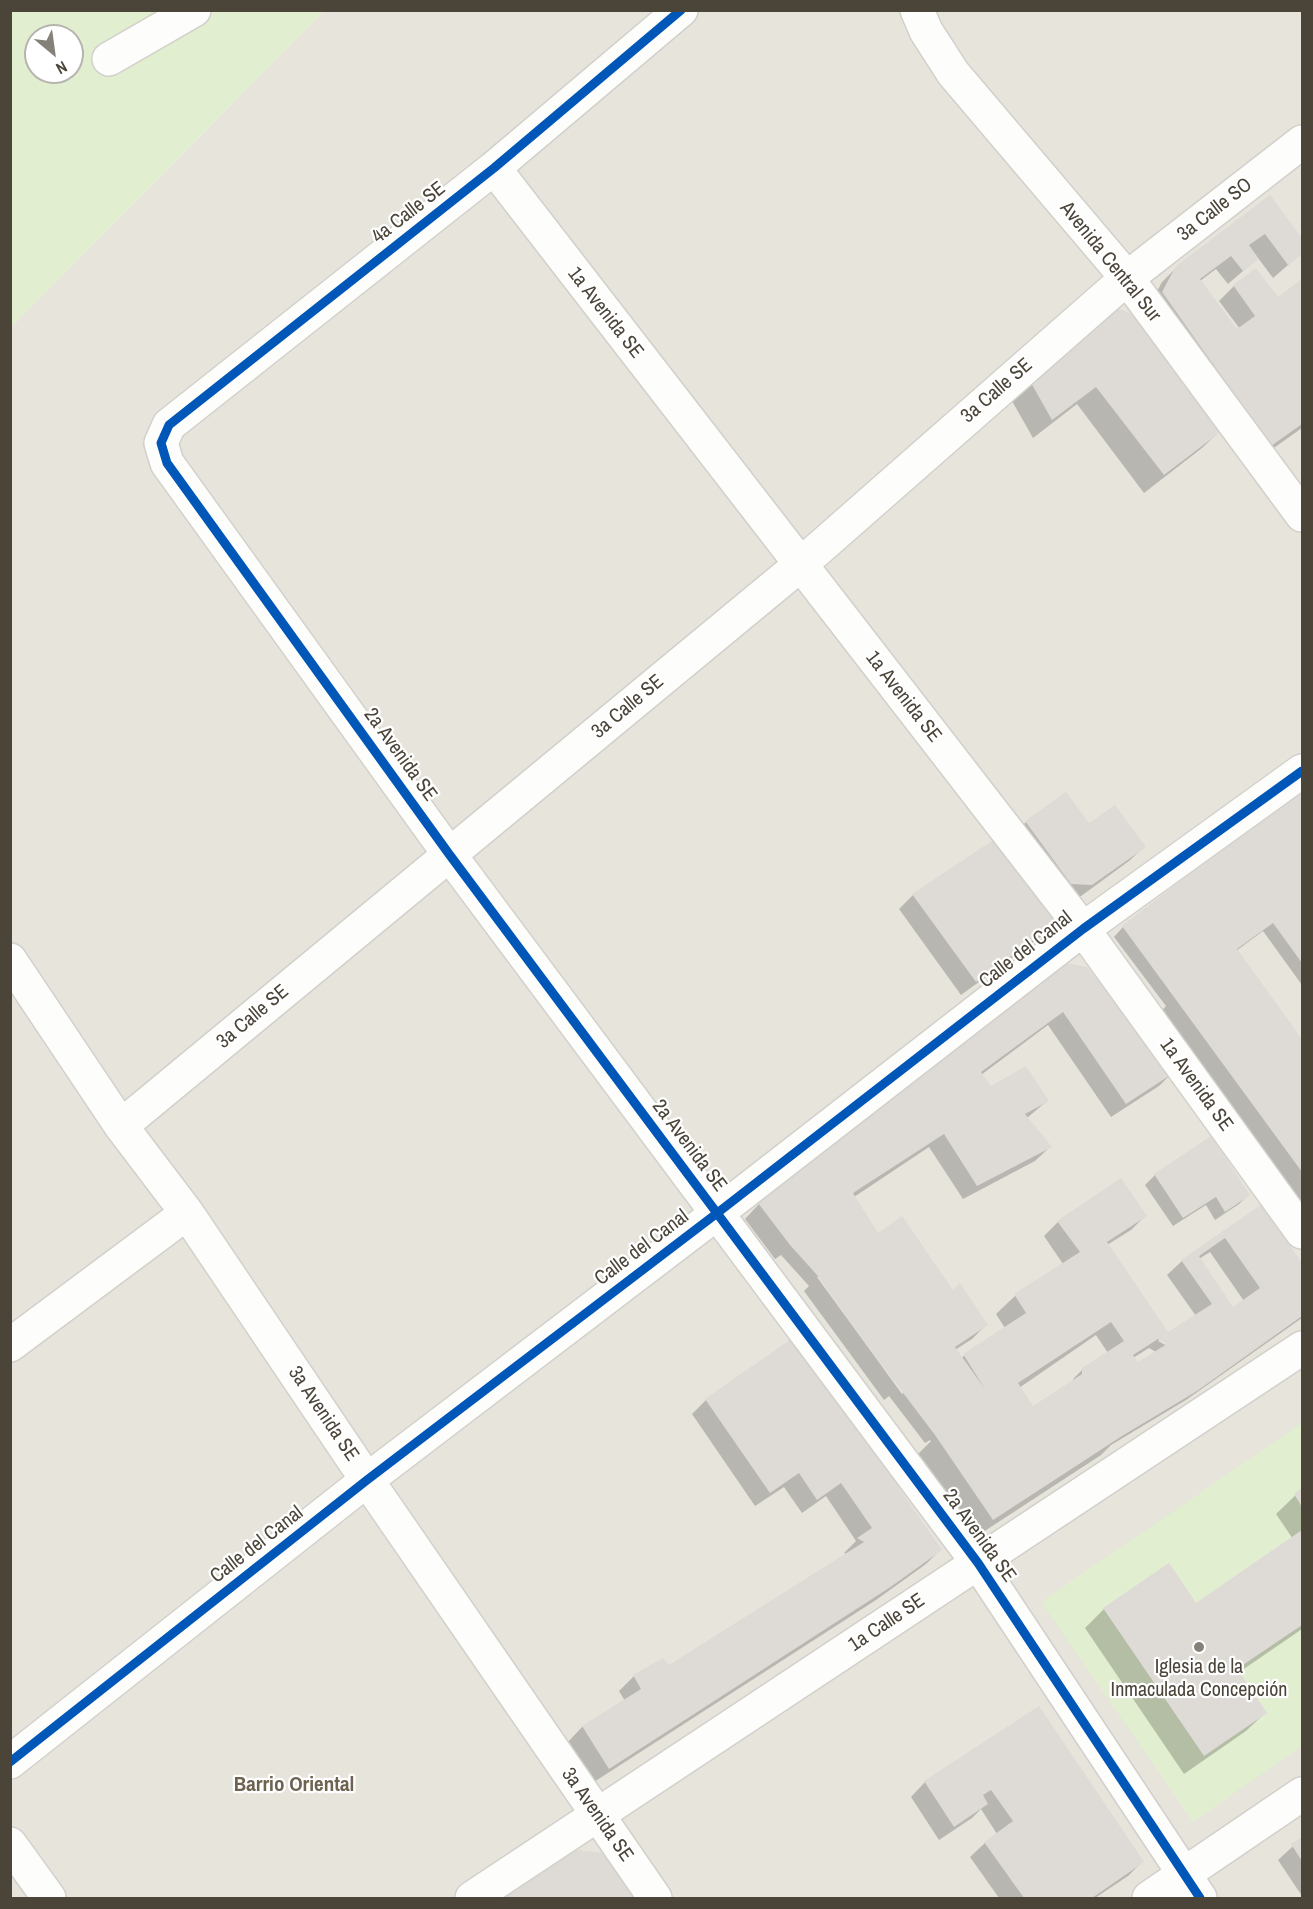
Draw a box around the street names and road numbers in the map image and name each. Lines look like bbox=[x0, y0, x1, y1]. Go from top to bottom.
street label: 3a Calle SO bbox=[1173, 173, 1257, 247]
street label: 4a Calle SE bbox=[367, 177, 451, 249]
street label: Avenida Central Sur bbox=[1054, 197, 1166, 327]
street label: 1a Avenida SE bbox=[562, 263, 648, 363]
street label: 3a Calle SE bbox=[956, 354, 1038, 428]
street label: 1a Avenida SE bbox=[860, 647, 946, 747]
street label: 3a Calle SE bbox=[587, 670, 669, 744]
street label: 2a Avenida SE bbox=[358, 704, 442, 806]
street label: Calle del Canal bbox=[975, 906, 1077, 994]
street label: 3a Calle SE bbox=[212, 980, 294, 1054]
street label: 1a Avenida SE bbox=[1154, 1034, 1238, 1136]
street label: 2a Avenida SE bbox=[647, 1095, 731, 1197]
street label: Calle del Canal bbox=[590, 1205, 694, 1291]
street label: 3a Avenida SE bbox=[283, 1362, 363, 1466]
street label: 2a Avenida SE bbox=[937, 1485, 1021, 1587]
street label: Calle del Canal bbox=[206, 1501, 308, 1589]
street label: 1a Calle SE bbox=[844, 1589, 930, 1657]
street label: 3a Avenida SE bbox=[556, 1763, 638, 1867]

